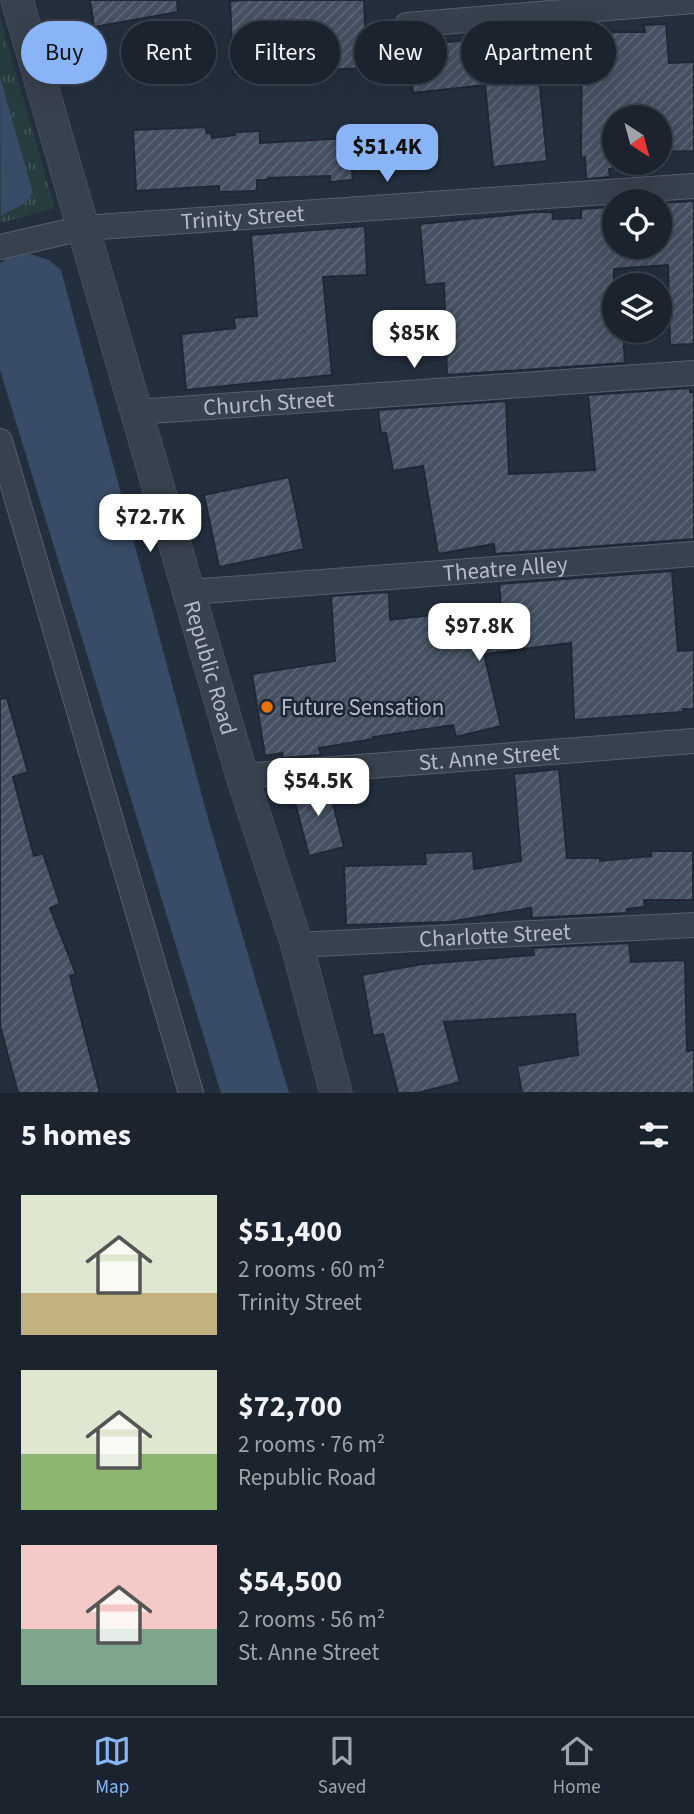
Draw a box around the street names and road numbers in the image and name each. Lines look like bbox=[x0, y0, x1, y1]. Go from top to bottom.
street label: Trinity Street bbox=[180, 197, 306, 238]
street label: Church Street bbox=[202, 382, 336, 424]
street label: Theatre Alley bbox=[441, 548, 569, 590]
street label: Republic Road bbox=[175, 597, 245, 739]
street label: St. Anne Street bbox=[418, 735, 561, 779]
street label: Charlotte Street bbox=[418, 915, 572, 956]

